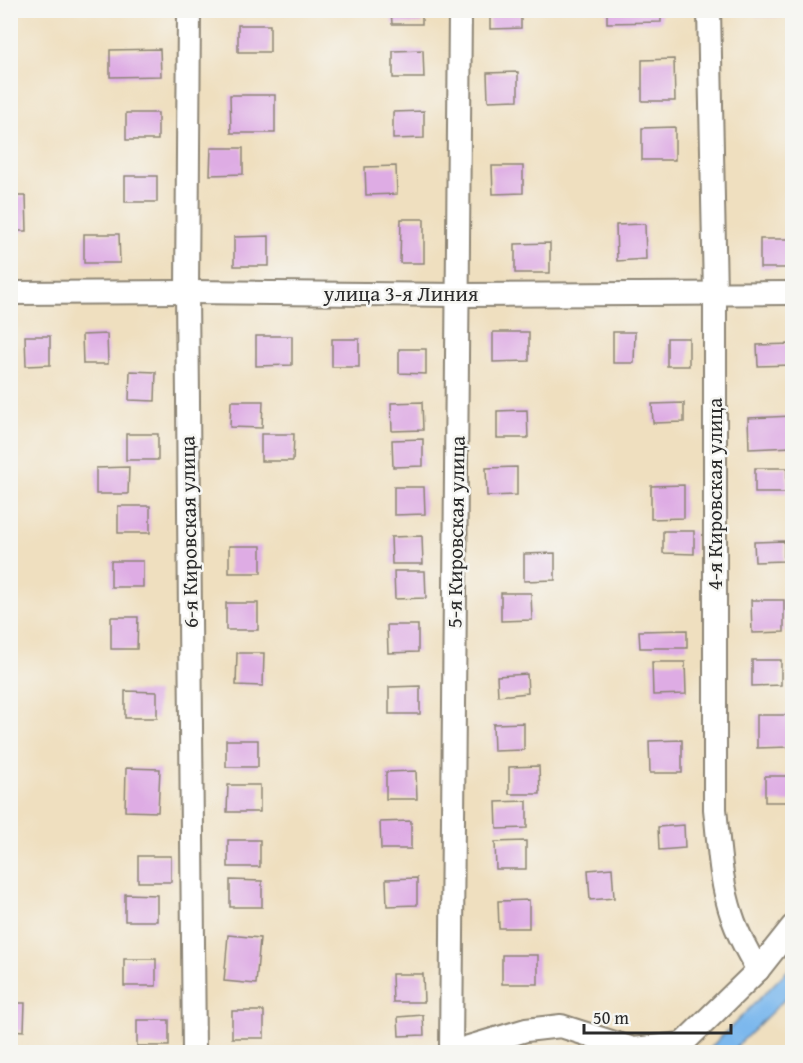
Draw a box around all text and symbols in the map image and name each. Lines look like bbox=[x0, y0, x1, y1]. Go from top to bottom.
street label: улица 3-я Линия bbox=[322, 278, 479, 309]
street label: 4-я Кировская улица bbox=[699, 398, 730, 590]
street label: 5-я Кировская улица bbox=[438, 435, 473, 628]
street label: 6-я Кировская улица bbox=[171, 436, 206, 629]
scale bar bbox=[584, 997, 731, 1035]
text: 50 m bbox=[593, 1004, 629, 1031]

